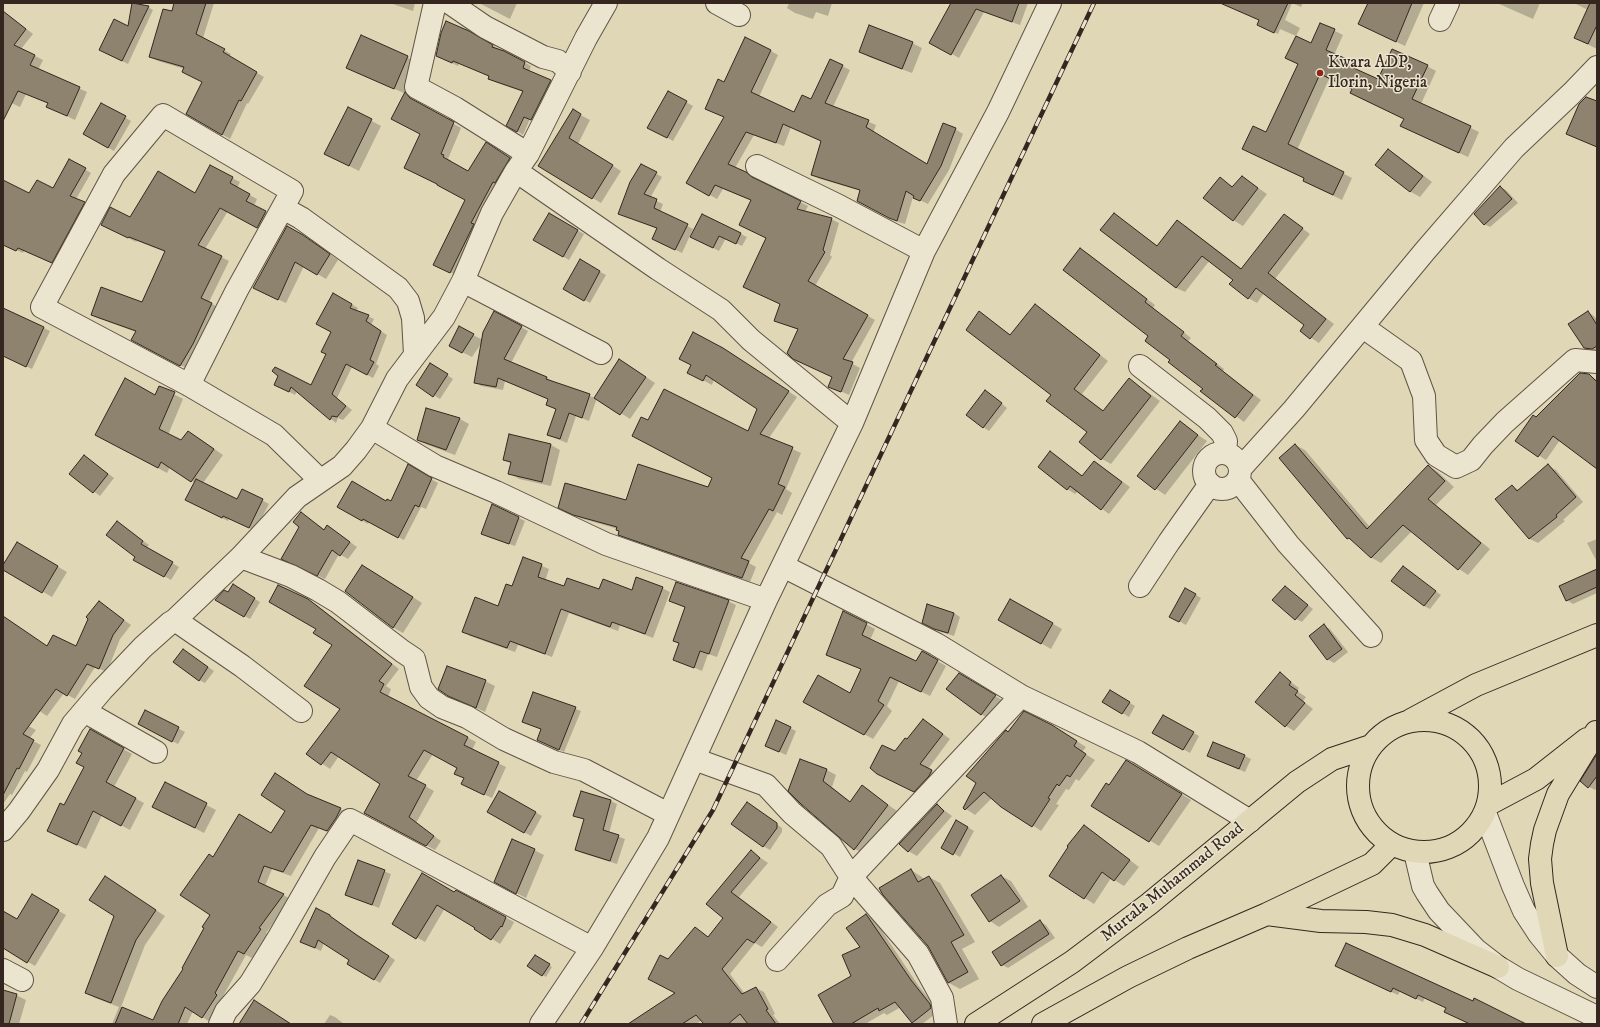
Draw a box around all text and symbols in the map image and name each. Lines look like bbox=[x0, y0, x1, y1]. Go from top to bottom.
place label: Kwara ADP, Ilorin, Nigeria bbox=[1328, 53, 1427, 93]
marker: Kwara ADP, Ilorin, Nigeria bbox=[1315, 68, 1325, 78]
street label: Murtala Muhammad Road bbox=[1097, 819, 1249, 947]

